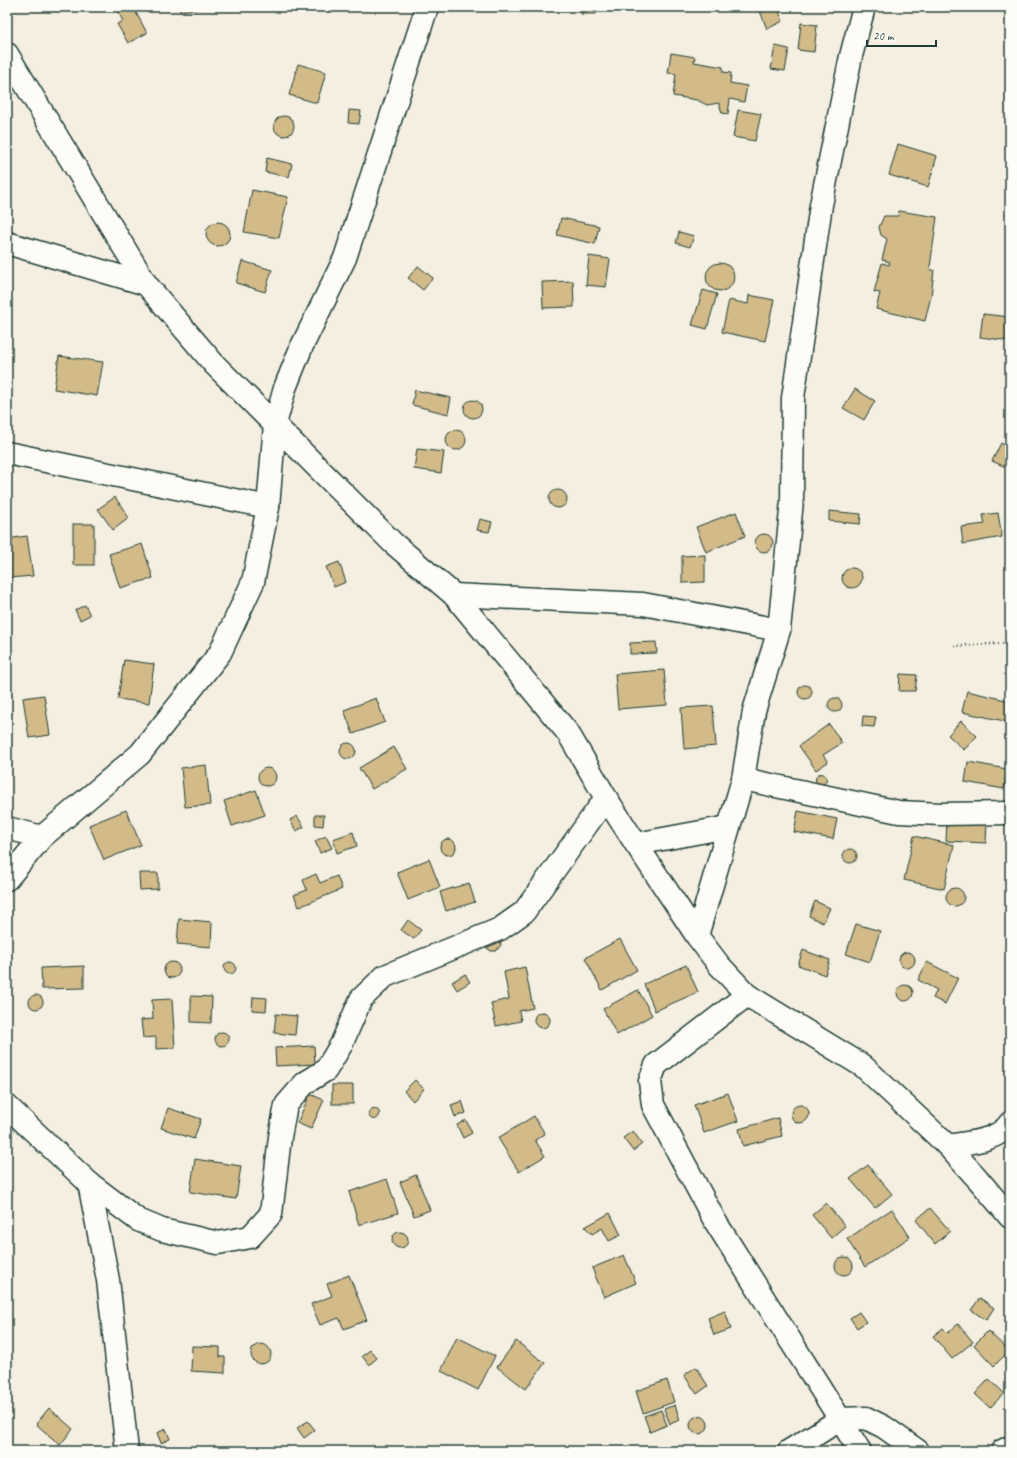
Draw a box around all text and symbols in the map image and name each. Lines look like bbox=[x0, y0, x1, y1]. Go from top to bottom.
scale bar bbox=[867, 22, 936, 48]
text: 20 m bbox=[873, 28, 895, 44]

